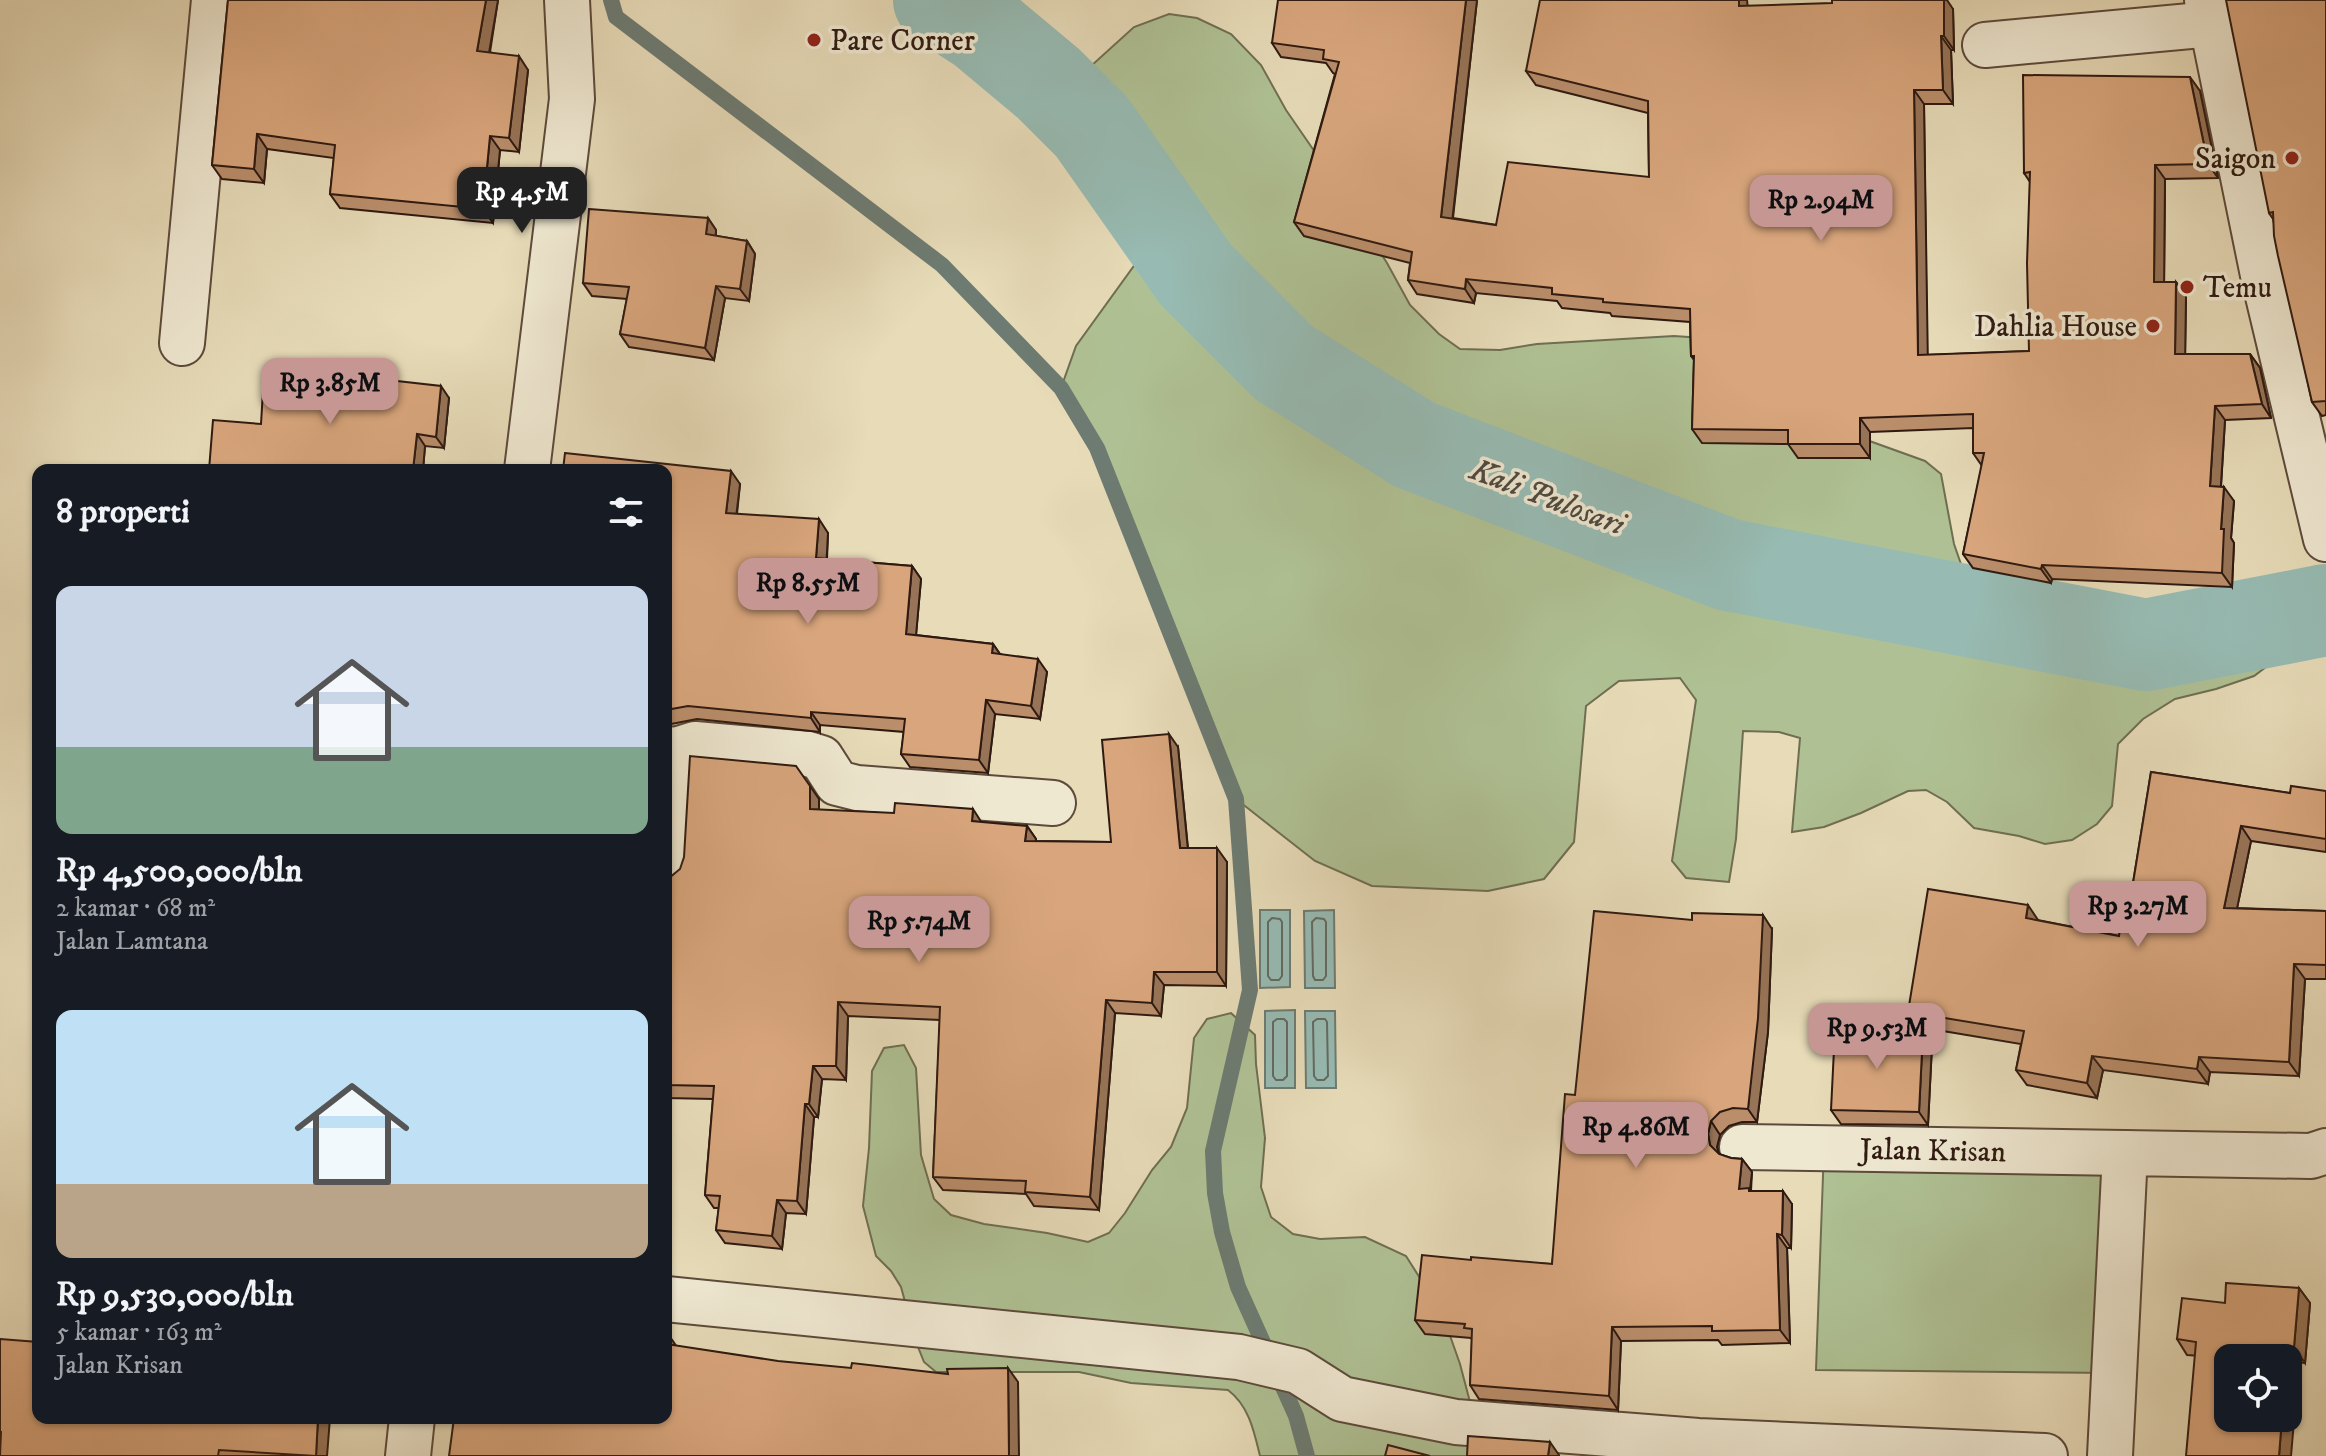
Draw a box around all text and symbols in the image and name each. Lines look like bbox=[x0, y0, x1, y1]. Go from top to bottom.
place label: Pare Corner bbox=[830, 23, 975, 60]
marker: Pare Corner bbox=[805, 31, 823, 49]
place label: Saigon bbox=[2195, 141, 2276, 178]
marker: Saigon bbox=[2283, 149, 2301, 167]
pin: Rp 4.5M bbox=[448, 167, 596, 235]
pin: Rp 2.94M bbox=[1738, 175, 1904, 243]
text: Rp 4.5M bbox=[475, 176, 569, 209]
text: Rp 2.94M bbox=[1768, 184, 1874, 217]
place label: Temu bbox=[2203, 270, 2272, 307]
marker: Temu bbox=[2178, 278, 2196, 296]
place label: Dahlia House bbox=[1974, 309, 2137, 346]
marker: Dahlia House bbox=[2144, 317, 2162, 335]
pin: Rp 3.85M bbox=[247, 358, 413, 426]
text: Rp 3.85M bbox=[279, 367, 381, 400]
water label: Kali Pulosari bbox=[1463, 450, 1632, 546]
icon: filters bbox=[604, 490, 648, 534]
text: 8 properti bbox=[56, 491, 190, 533]
pin: Rp 8.55M bbox=[725, 558, 891, 626]
text: Rp 8.55M bbox=[756, 567, 860, 600]
icon: home bbox=[280, 638, 424, 782]
text: Rp 4,500,000/bln bbox=[56, 850, 303, 892]
pin: Rp 3.27M bbox=[2055, 881, 2221, 949]
text: Rp 3.27M bbox=[2087, 890, 2189, 923]
text: 2 kamar · 68 m² bbox=[56, 892, 215, 925]
pin: Rp 5.74M bbox=[836, 896, 1002, 964]
text: Rp 5.74M bbox=[867, 905, 971, 938]
text: Jalan Lamtana bbox=[56, 925, 208, 958]
pin: Rp 9.53M bbox=[1794, 1003, 1960, 1071]
text: Rp 9.53M bbox=[1826, 1012, 1928, 1045]
icon: home bbox=[280, 1062, 424, 1206]
pin: Rp 4.86M bbox=[1553, 1102, 1719, 1170]
text: Rp 4.86M bbox=[1582, 1111, 1690, 1144]
street label: Jalan Krisan bbox=[1856, 1132, 2007, 1171]
text: Rp 9,530,000/bln bbox=[56, 1274, 294, 1316]
text: 5 kamar · 163 m² bbox=[56, 1316, 222, 1349]
map controls bbox=[2214, 1344, 2302, 1432]
button: locate bbox=[2214, 1344, 2302, 1432]
text: Jalan Krisan bbox=[56, 1349, 183, 1382]

